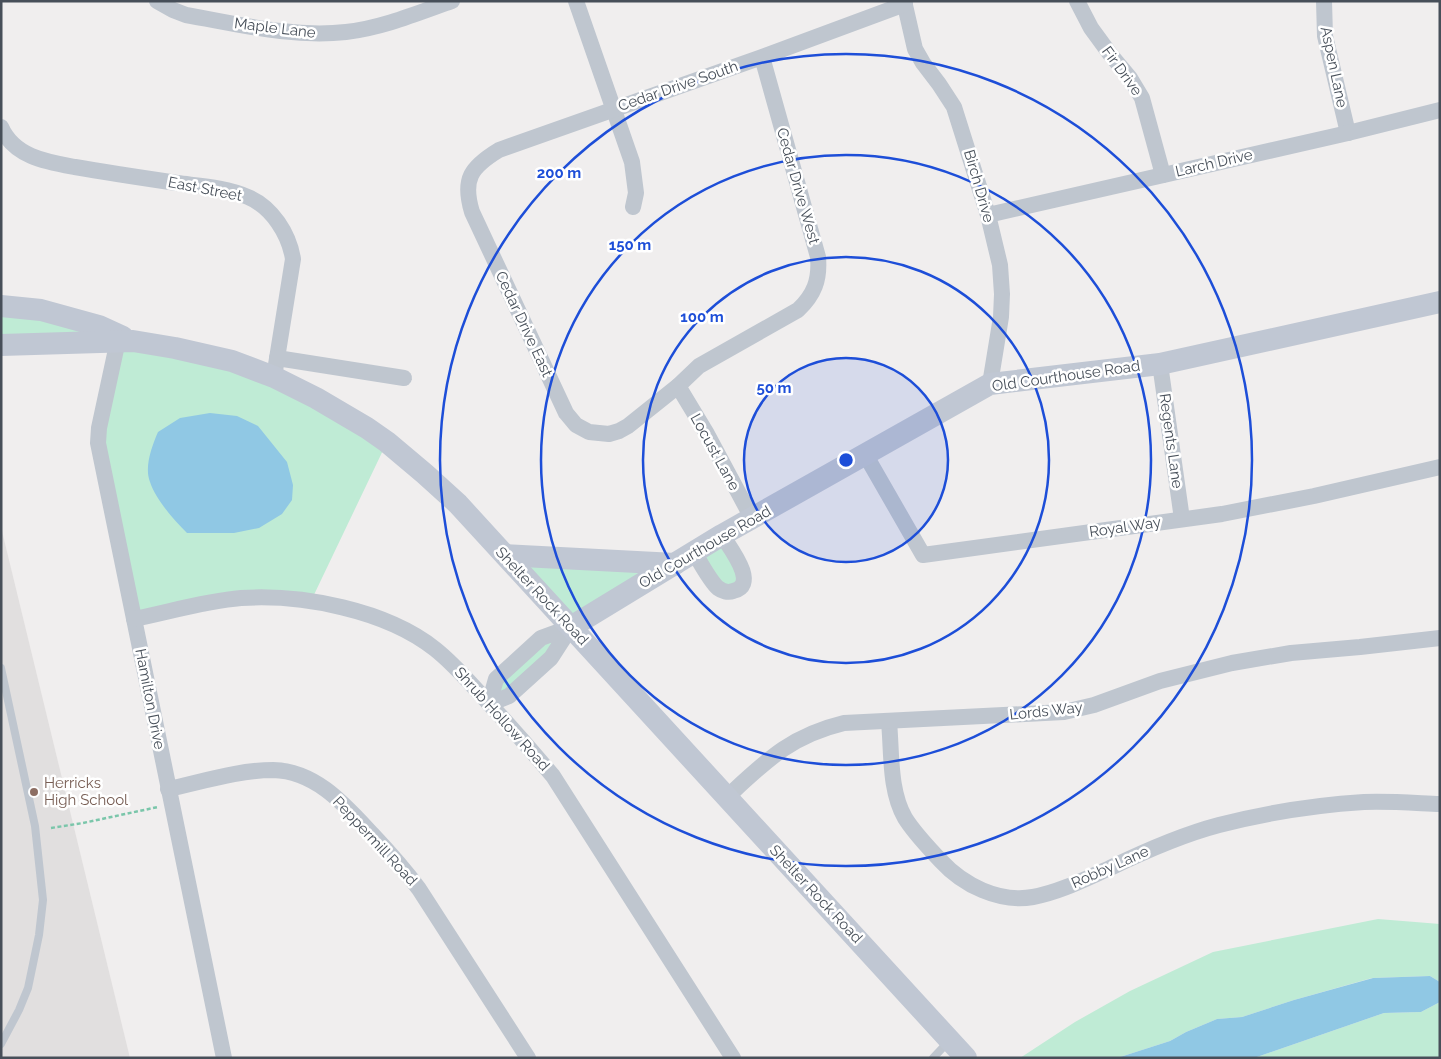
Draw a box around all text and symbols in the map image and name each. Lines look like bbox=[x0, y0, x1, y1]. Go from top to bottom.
street label: Maple Lane bbox=[233, 14, 317, 42]
street label: Aspen Lane bbox=[1317, 25, 1351, 109]
street label: Fir Drive bbox=[1098, 43, 1146, 99]
street label: Cedar Drive South bbox=[616, 57, 740, 115]
street label: Cedar Drive West bbox=[773, 126, 823, 246]
street label: Larch Drive bbox=[1174, 145, 1254, 181]
street label: Birch Drive bbox=[960, 148, 998, 225]
text: 200 m bbox=[537, 164, 581, 182]
street label: East Street bbox=[166, 173, 244, 205]
text: 150 m bbox=[609, 236, 651, 254]
street label: Cedar Drive East bbox=[492, 268, 556, 380]
text: 100 m bbox=[680, 308, 724, 326]
street label: Old Courthouse Road bbox=[991, 357, 1141, 395]
text: 50 m bbox=[756, 379, 792, 397]
street label: Regents Lane bbox=[1155, 392, 1187, 490]
street label: Locust Lane bbox=[686, 410, 744, 494]
centre of rings bbox=[837, 451, 855, 469]
street label: Old Courthouse Road bbox=[636, 502, 774, 592]
street label: Royal Way bbox=[1088, 513, 1162, 541]
street label: Shelter Rock Road bbox=[492, 543, 592, 649]
street label: Hamilton Drive bbox=[131, 647, 169, 751]
street label: Shrub Hollow Road bbox=[451, 663, 553, 775]
street label: Lords Way bbox=[1009, 698, 1083, 724]
place label: Herricks High School bbox=[44, 774, 129, 809]
marker: Herricks High School bbox=[28, 786, 40, 798]
street label: Peppermill Road bbox=[329, 793, 421, 889]
street label: Shelter Rock Road bbox=[766, 841, 866, 947]
street label: Robby Lane bbox=[1069, 842, 1152, 892]

